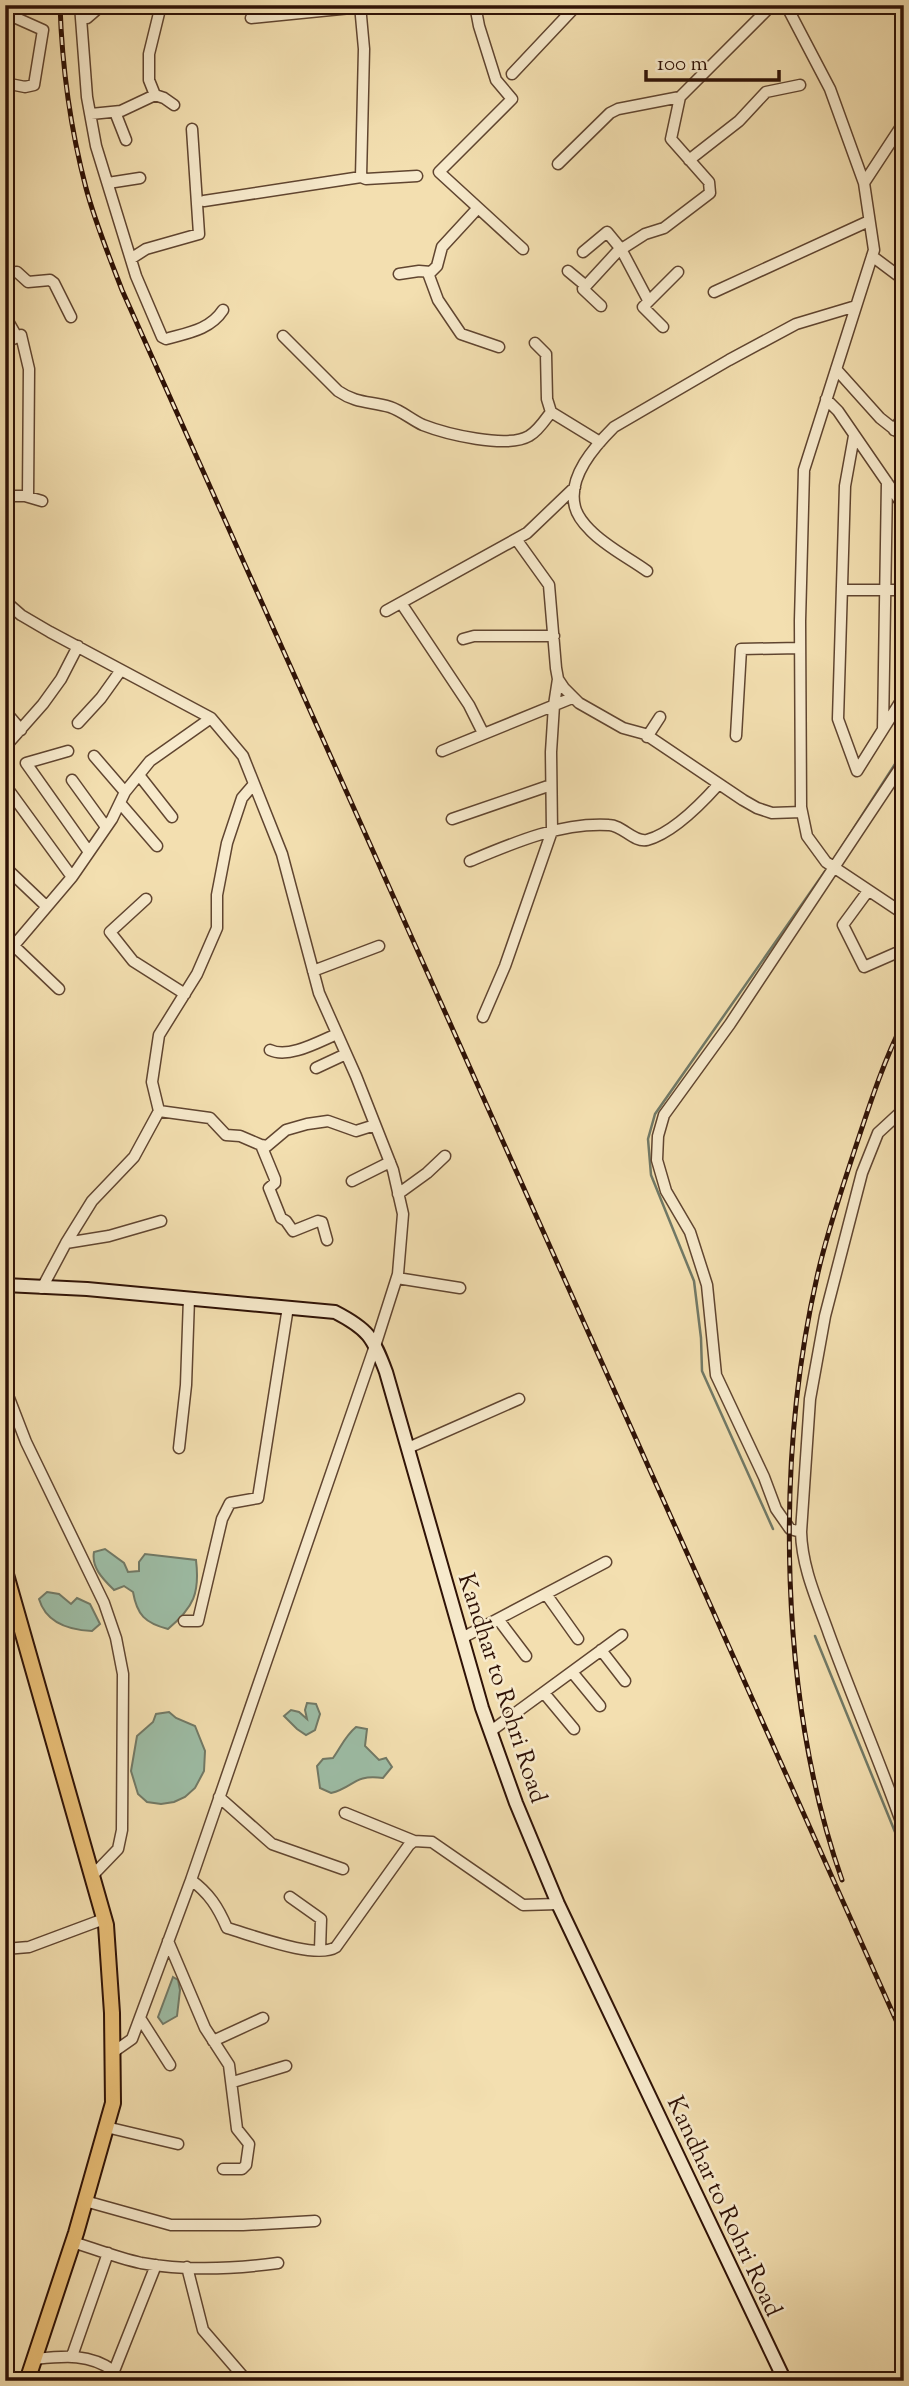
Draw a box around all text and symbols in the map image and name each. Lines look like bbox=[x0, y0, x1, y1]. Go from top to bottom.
scale bar bbox=[646, 38, 780, 82]
text: 100 m bbox=[657, 50, 708, 80]
street label: Kandhar to Rohri Road bbox=[448, 1569, 554, 1808]
street label: Kandhar to Rohri Road bbox=[657, 2091, 789, 2323]

